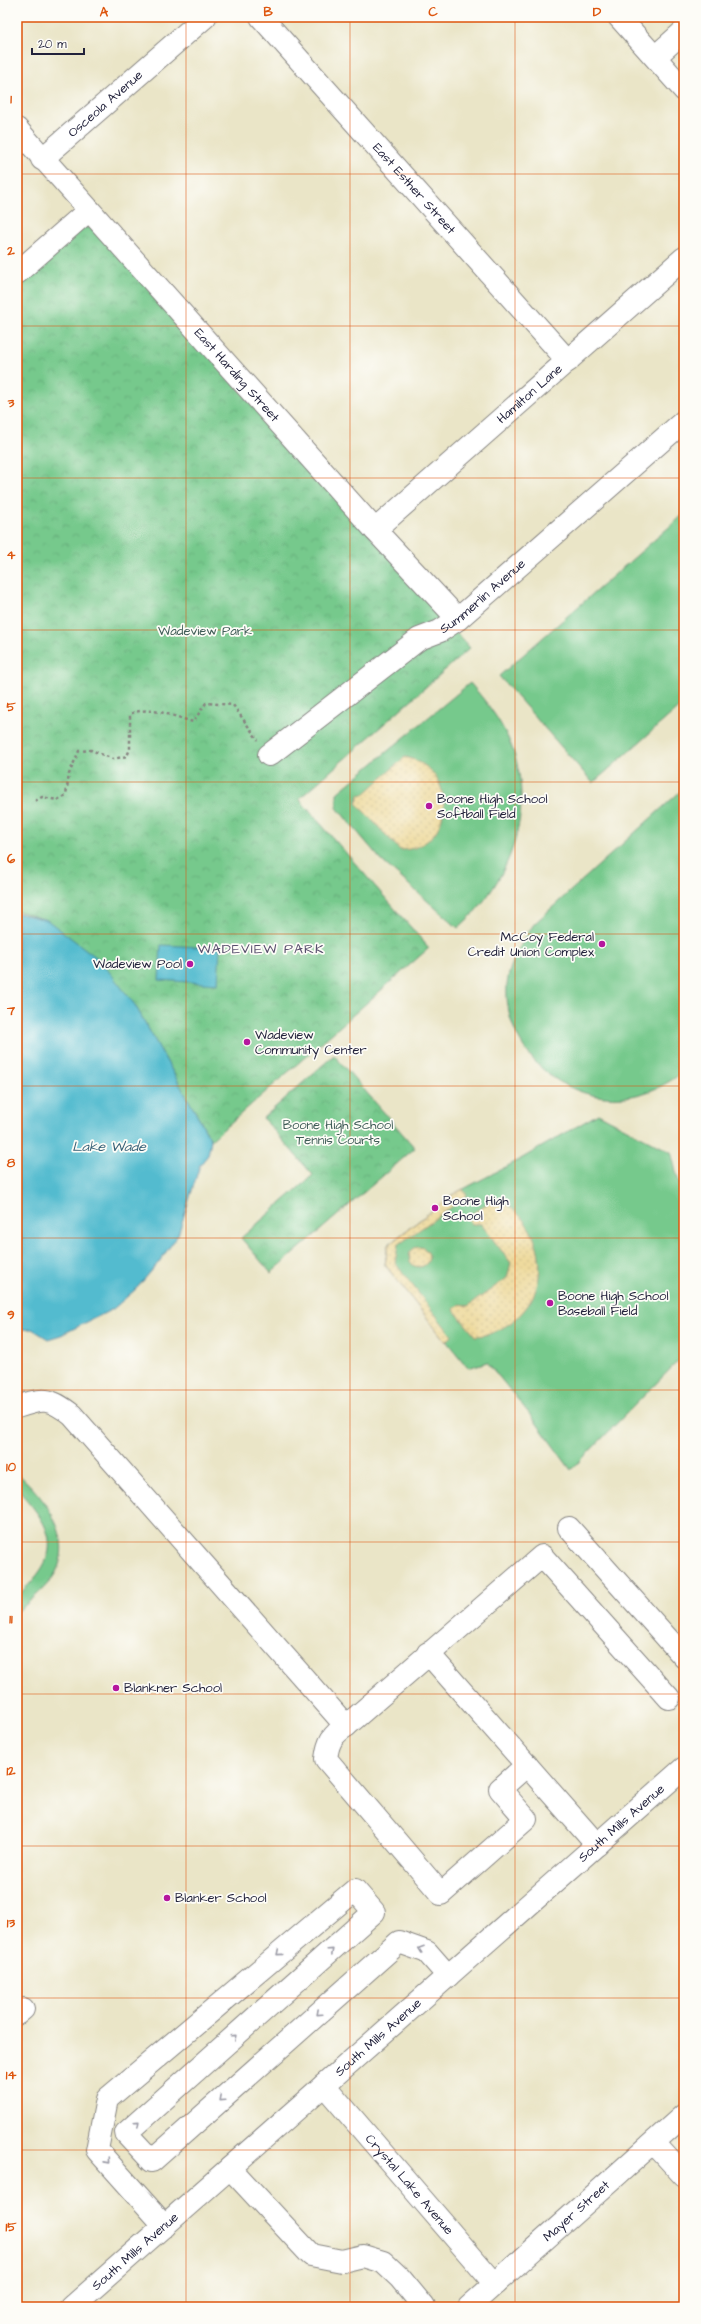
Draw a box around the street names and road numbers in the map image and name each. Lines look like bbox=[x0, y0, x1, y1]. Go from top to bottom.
street label: Osceola Avenue bbox=[64, 66, 147, 141]
street label: East Esther Street bbox=[369, 139, 460, 239]
street label: East Harding Street bbox=[190, 324, 284, 427]
street label: Hamilton Lane bbox=[493, 360, 566, 428]
street label: Summerlin Avenue bbox=[436, 555, 529, 638]
street label: South Mills Avenue bbox=[574, 1780, 669, 1866]
street label: South Mills Avenue bbox=[331, 1994, 425, 2080]
street label: Crystal Lake Avenue bbox=[361, 2130, 458, 2239]
street label: Mayer Street bbox=[539, 2176, 614, 2246]
street label: South Mills Avenue bbox=[88, 2208, 182, 2295]

